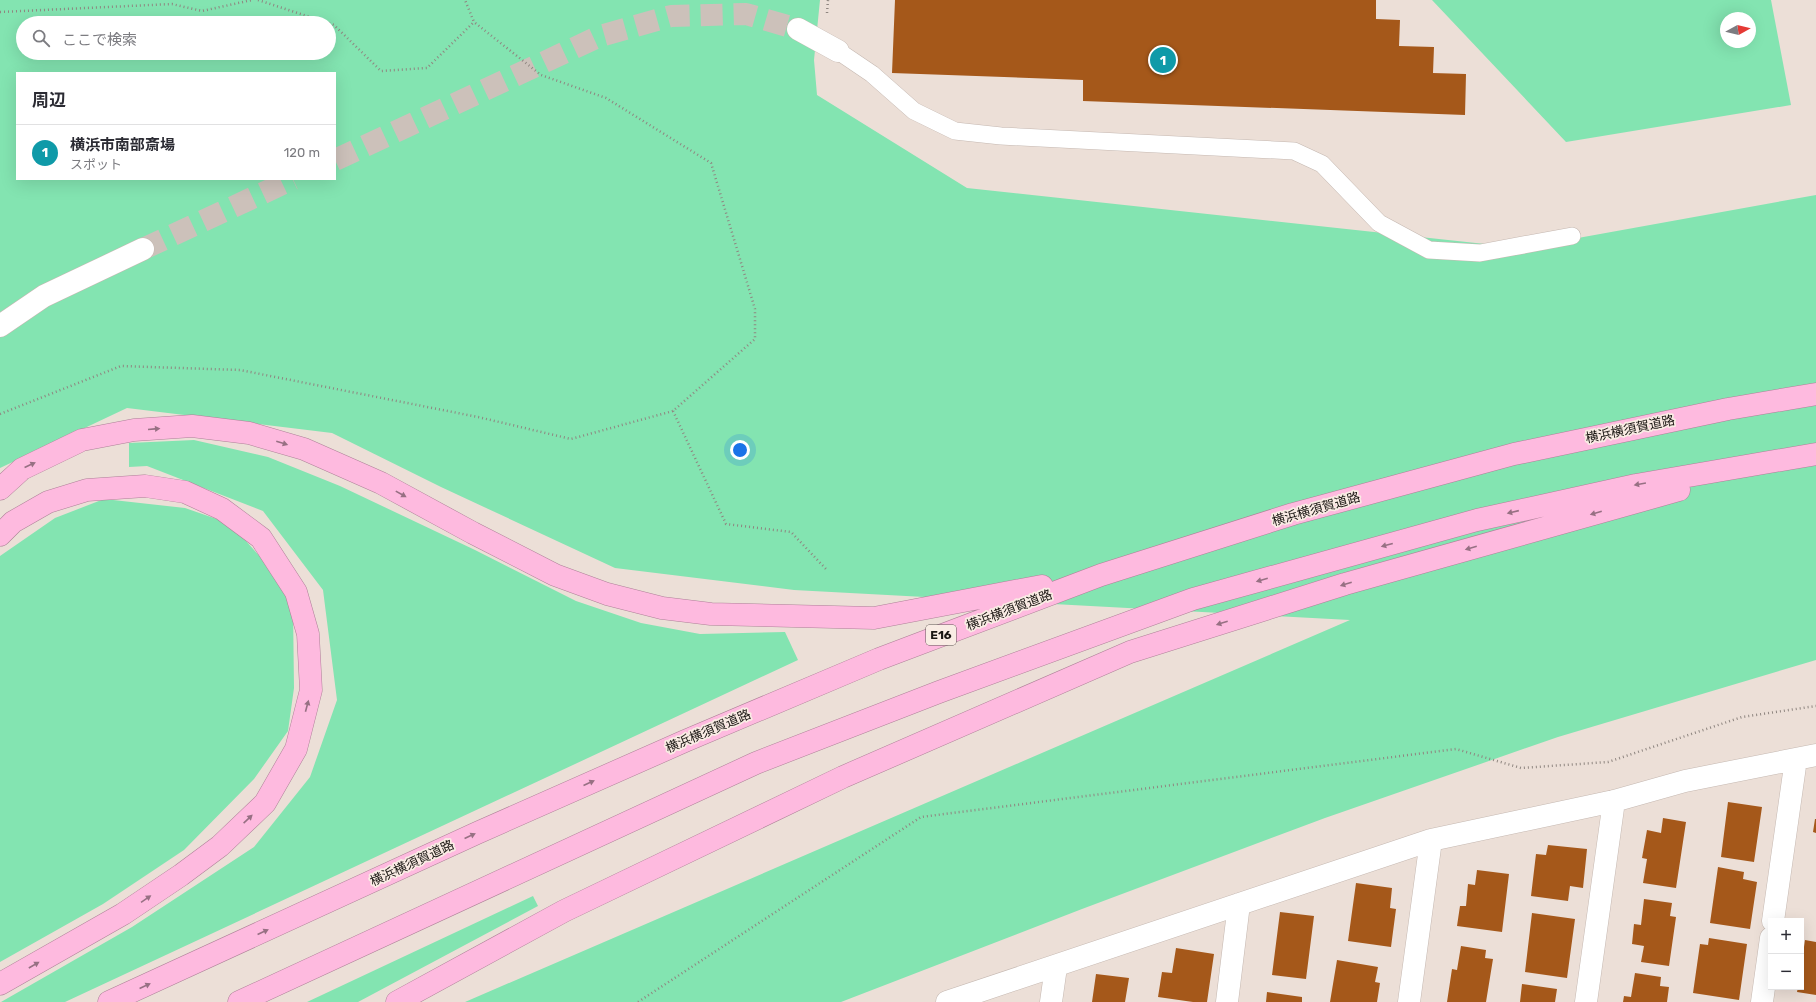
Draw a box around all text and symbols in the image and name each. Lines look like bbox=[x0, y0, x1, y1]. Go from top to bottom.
north arrow bbox=[1720, 12, 1756, 48]
search box bbox=[16, 16, 336, 60]
icon: search bbox=[30, 27, 52, 49]
text: ここで検索 bbox=[62, 31, 137, 49]
pin: 1 bbox=[1150, 45, 1176, 75]
text: 周辺 bbox=[32, 90, 66, 110]
text: 横浜市南部斎場 bbox=[70, 136, 175, 154]
text: 1 bbox=[42, 145, 48, 160]
text: 120 m bbox=[284, 145, 320, 160]
text: スポット bbox=[70, 157, 122, 172]
street label: 横浜横須賀道路 bbox=[1584, 412, 1676, 446]
one-way arrow bbox=[148, 425, 160, 432]
one-way arrow bbox=[276, 440, 288, 446]
your location bbox=[730, 440, 750, 460]
one-way arrow bbox=[24, 462, 36, 468]
one-way arrow bbox=[1633, 481, 1646, 487]
street label: 横浜横須賀道路 bbox=[1270, 489, 1362, 529]
one-way arrow bbox=[395, 491, 407, 497]
one-way arrow bbox=[1506, 510, 1519, 516]
one-way arrow bbox=[1590, 510, 1602, 516]
one-way arrow bbox=[1381, 542, 1393, 548]
one-way arrow bbox=[1465, 545, 1477, 551]
one-way arrow bbox=[1255, 577, 1267, 583]
one-way arrow bbox=[1339, 581, 1351, 587]
street label: 横浜横須賀道路 bbox=[964, 587, 1054, 633]
one-way arrow bbox=[1215, 620, 1227, 626]
road number: E16 bbox=[926, 625, 956, 645]
one-way arrow bbox=[304, 700, 310, 712]
street label: 横浜横須賀道路 bbox=[663, 706, 753, 756]
one-way arrow bbox=[583, 780, 595, 786]
one-way arrow bbox=[243, 814, 253, 824]
one-way arrow bbox=[465, 833, 476, 839]
street label: 横浜横須賀道路 bbox=[368, 837, 456, 889]
one-way arrow bbox=[140, 895, 152, 902]
map controls bbox=[1768, 918, 1804, 990]
button: + bbox=[1768, 918, 1804, 954]
one-way arrow bbox=[257, 928, 269, 935]
button: − bbox=[1768, 954, 1804, 990]
one-way arrow bbox=[28, 961, 40, 968]
one-way arrow bbox=[139, 983, 150, 989]

